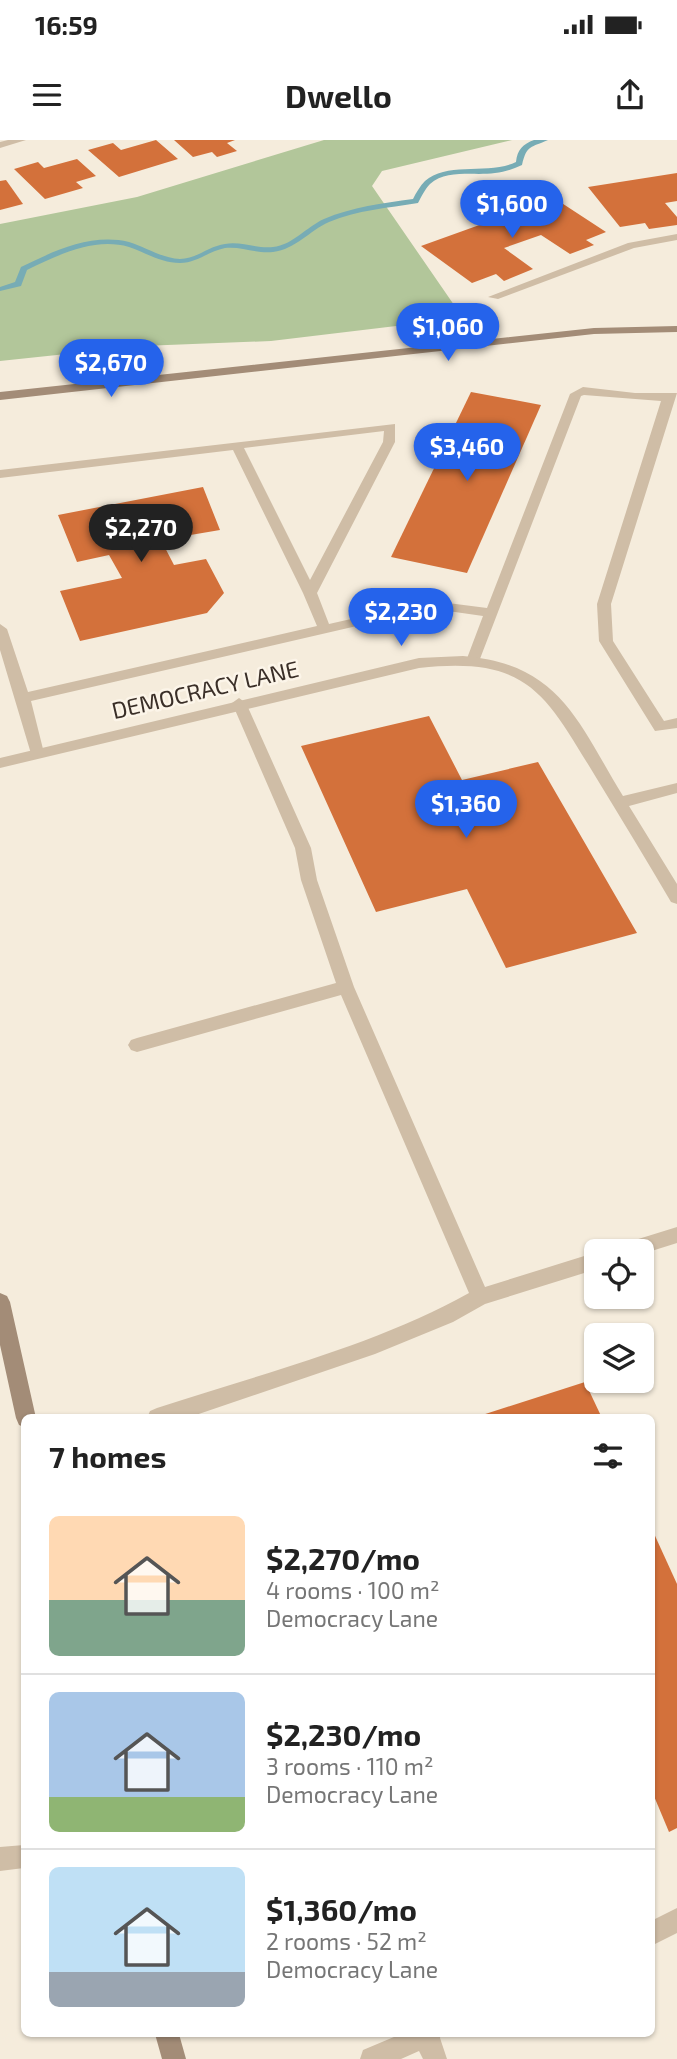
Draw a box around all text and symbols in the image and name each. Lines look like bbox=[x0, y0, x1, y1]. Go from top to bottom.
text: 16:59 bbox=[35, 9, 98, 40]
icon: menu bbox=[28, 76, 66, 114]
text: Dwello bbox=[285, 76, 392, 114]
icon: share bbox=[611, 76, 649, 114]
pin: $1,600 bbox=[455, 181, 569, 240]
text: $1,600 bbox=[476, 189, 548, 217]
pin: $1,060 bbox=[391, 304, 505, 363]
text: $1,060 bbox=[412, 312, 484, 340]
pin: $2,670 bbox=[54, 340, 168, 399]
text: $2,670 bbox=[75, 348, 147, 376]
pin: $3,460 bbox=[410, 424, 524, 483]
text: $3,460 bbox=[430, 432, 504, 460]
pin: $2,270 bbox=[84, 504, 198, 564]
text: $2,270 bbox=[105, 513, 177, 541]
pin: $2,230 bbox=[344, 588, 458, 648]
text: $2,230 bbox=[364, 597, 438, 625]
street label: DEMOCRACY LANE bbox=[109, 654, 301, 724]
pin: $1,360 bbox=[409, 780, 523, 840]
text: $1,360 bbox=[431, 789, 501, 817]
map controls bbox=[584, 1239, 654, 1393]
button: locate bbox=[584, 1239, 654, 1309]
button: layers bbox=[584, 1323, 654, 1393]
icon: filters bbox=[589, 1437, 627, 1475]
text: 7 homes bbox=[49, 1438, 166, 1474]
text: $2,270/mo bbox=[266, 1540, 420, 1576]
icon: home bbox=[105, 1544, 189, 1628]
text: 4 rooms · 100 m² bbox=[266, 1576, 440, 1604]
text: Democracy Lane bbox=[266, 1604, 438, 1632]
text: $2,230/mo bbox=[266, 1716, 421, 1752]
icon: home bbox=[105, 1720, 189, 1804]
text: 3 rooms · 110 m² bbox=[266, 1752, 433, 1780]
text: Democracy Lane bbox=[266, 1780, 438, 1808]
text: $1,360/mo bbox=[266, 1891, 417, 1927]
icon: home bbox=[105, 1895, 189, 1979]
text: 2 rooms · 52 m² bbox=[266, 1927, 427, 1955]
text: Democracy Lane bbox=[266, 1955, 438, 1983]

